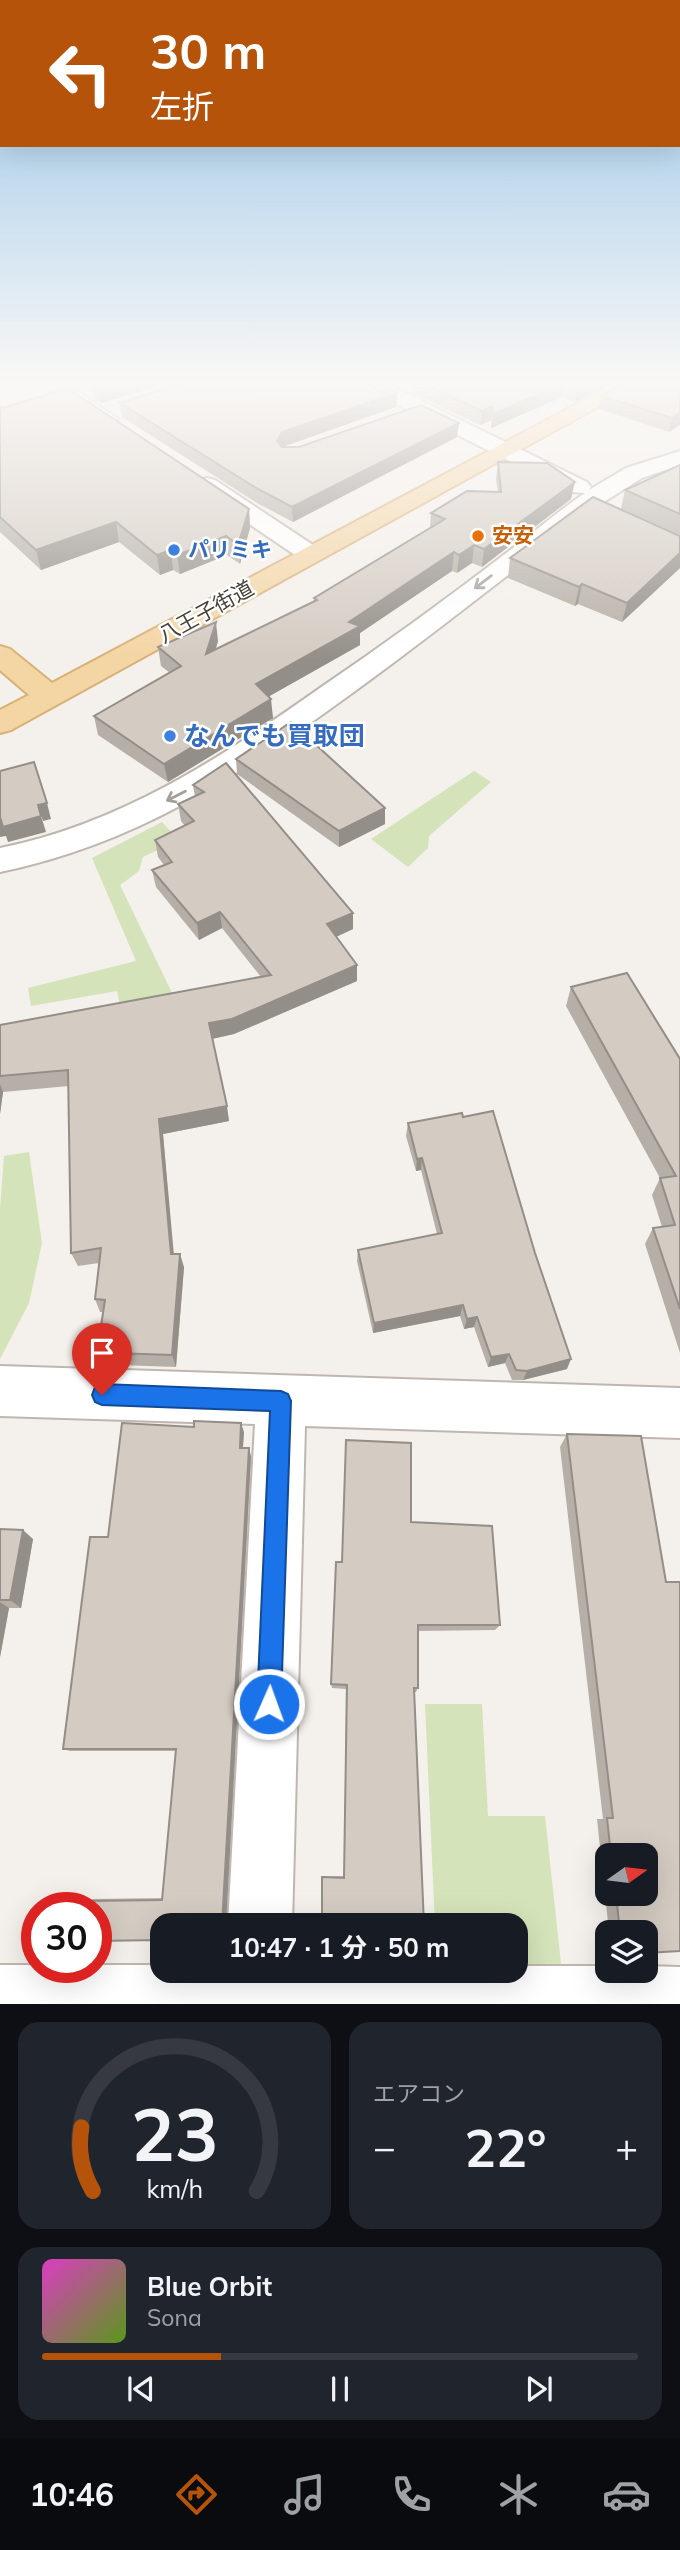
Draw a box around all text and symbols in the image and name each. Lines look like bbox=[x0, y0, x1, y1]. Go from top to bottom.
text: 30 m bbox=[150, 20, 266, 81]
icon: left bbox=[35, 28, 126, 119]
text: 左折 bbox=[150, 86, 214, 126]
place label: 安安 bbox=[492, 522, 534, 548]
marker: 安安 bbox=[470, 528, 486, 544]
place label: パリミキ bbox=[188, 536, 272, 562]
marker: パリミキ bbox=[166, 542, 182, 558]
street label: 八王子街道 bbox=[153, 574, 258, 648]
one-way arrow bbox=[475, 575, 493, 590]
place label: なんでも買取団 bbox=[184, 719, 365, 752]
marker: なんでも買取団 bbox=[162, 728, 178, 744]
one-way arrow bbox=[167, 790, 187, 804]
pin bbox=[72, 1323, 132, 1395]
icon: arrive bbox=[83, 1334, 121, 1372]
position arrow bbox=[232, 1667, 306, 1741]
north arrow bbox=[595, 1843, 658, 1906]
map controls bbox=[595, 1843, 658, 1983]
speed limit sign: 30 bbox=[21, 1892, 112, 1983]
button: layers bbox=[595, 1920, 658, 1983]
text: 10:47 · 1 分 · 50 m bbox=[229, 1931, 449, 1964]
text: エアコン bbox=[373, 2079, 465, 2108]
text: 23 bbox=[131, 2089, 218, 2180]
text: 22° bbox=[464, 2115, 547, 2180]
text: − bbox=[373, 2123, 396, 2171]
text: + bbox=[615, 2123, 638, 2171]
text: km/h bbox=[146, 2173, 203, 2204]
text: Blue Orbit bbox=[147, 2270, 272, 2303]
text: Sona bbox=[147, 2303, 202, 2332]
icon: previous bbox=[122, 2370, 160, 2408]
icon: pause bbox=[321, 2370, 359, 2408]
icon: next bbox=[520, 2370, 558, 2408]
icon: directions bbox=[172, 2470, 221, 2519]
icon: music bbox=[280, 2470, 329, 2519]
icon: phone bbox=[387, 2470, 436, 2519]
icon: climate bbox=[494, 2470, 543, 2519]
icon: car bbox=[602, 2470, 651, 2519]
text: 10:46 bbox=[29, 2474, 114, 2514]

